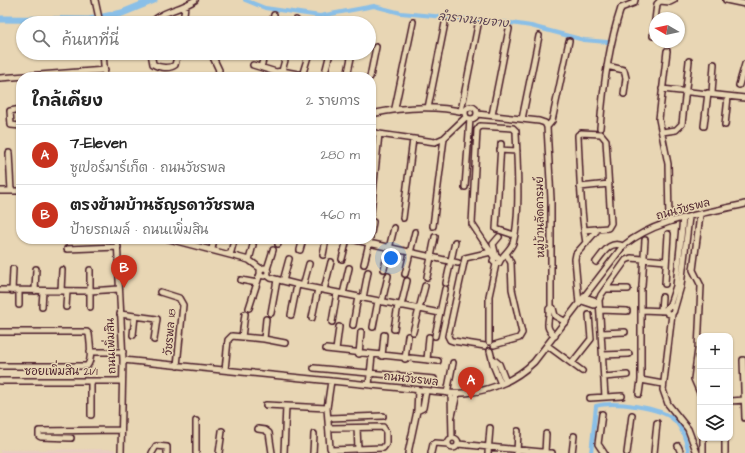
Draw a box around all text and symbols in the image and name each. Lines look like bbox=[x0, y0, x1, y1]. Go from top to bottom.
water label: ลำรางนายจาง bbox=[437, 8, 510, 32]
north arrow bbox=[649, 12, 685, 48]
search box bbox=[16, 16, 376, 60]
icon: search bbox=[30, 27, 52, 49]
text: ค้นหาที่นี่ bbox=[62, 30, 119, 51]
text: ใกล้เคียง bbox=[32, 89, 103, 113]
text: 2 รายการ bbox=[306, 92, 360, 110]
text: 7-Eleven bbox=[70, 133, 127, 154]
text: A bbox=[41, 146, 49, 164]
text: 280 m bbox=[321, 146, 360, 164]
text: ซูเปอร์มาร์เก็ต · ถนนวัชรพล bbox=[70, 159, 225, 177]
street label: หมู่บ้านลัดดารมย์ bbox=[531, 176, 549, 258]
text: ตรงข้ามบ้านธัญรดาวัชรพล bbox=[70, 195, 255, 216]
street label: ถนนวัชรพล bbox=[654, 195, 712, 223]
text: B bbox=[40, 206, 50, 224]
text: 460 m bbox=[319, 206, 360, 224]
text: ป้ายรถเมล์ · ถนนเพิ่มสิน bbox=[70, 221, 208, 239]
your location bbox=[381, 248, 401, 268]
pin: B bbox=[111, 255, 137, 288]
street label: วัชรพล 18 bbox=[160, 308, 180, 356]
street label: ถนนเพิ่มสิน bbox=[99, 317, 119, 374]
map controls bbox=[697, 333, 733, 441]
button: + bbox=[697, 333, 733, 369]
street label: ซอยเพิ่มสิน 21/1 bbox=[24, 360, 98, 379]
pin: A bbox=[458, 367, 484, 400]
street label: ถนนวัชรพล bbox=[383, 369, 439, 389]
button: − bbox=[697, 369, 733, 405]
button: layers bbox=[697, 405, 733, 441]

